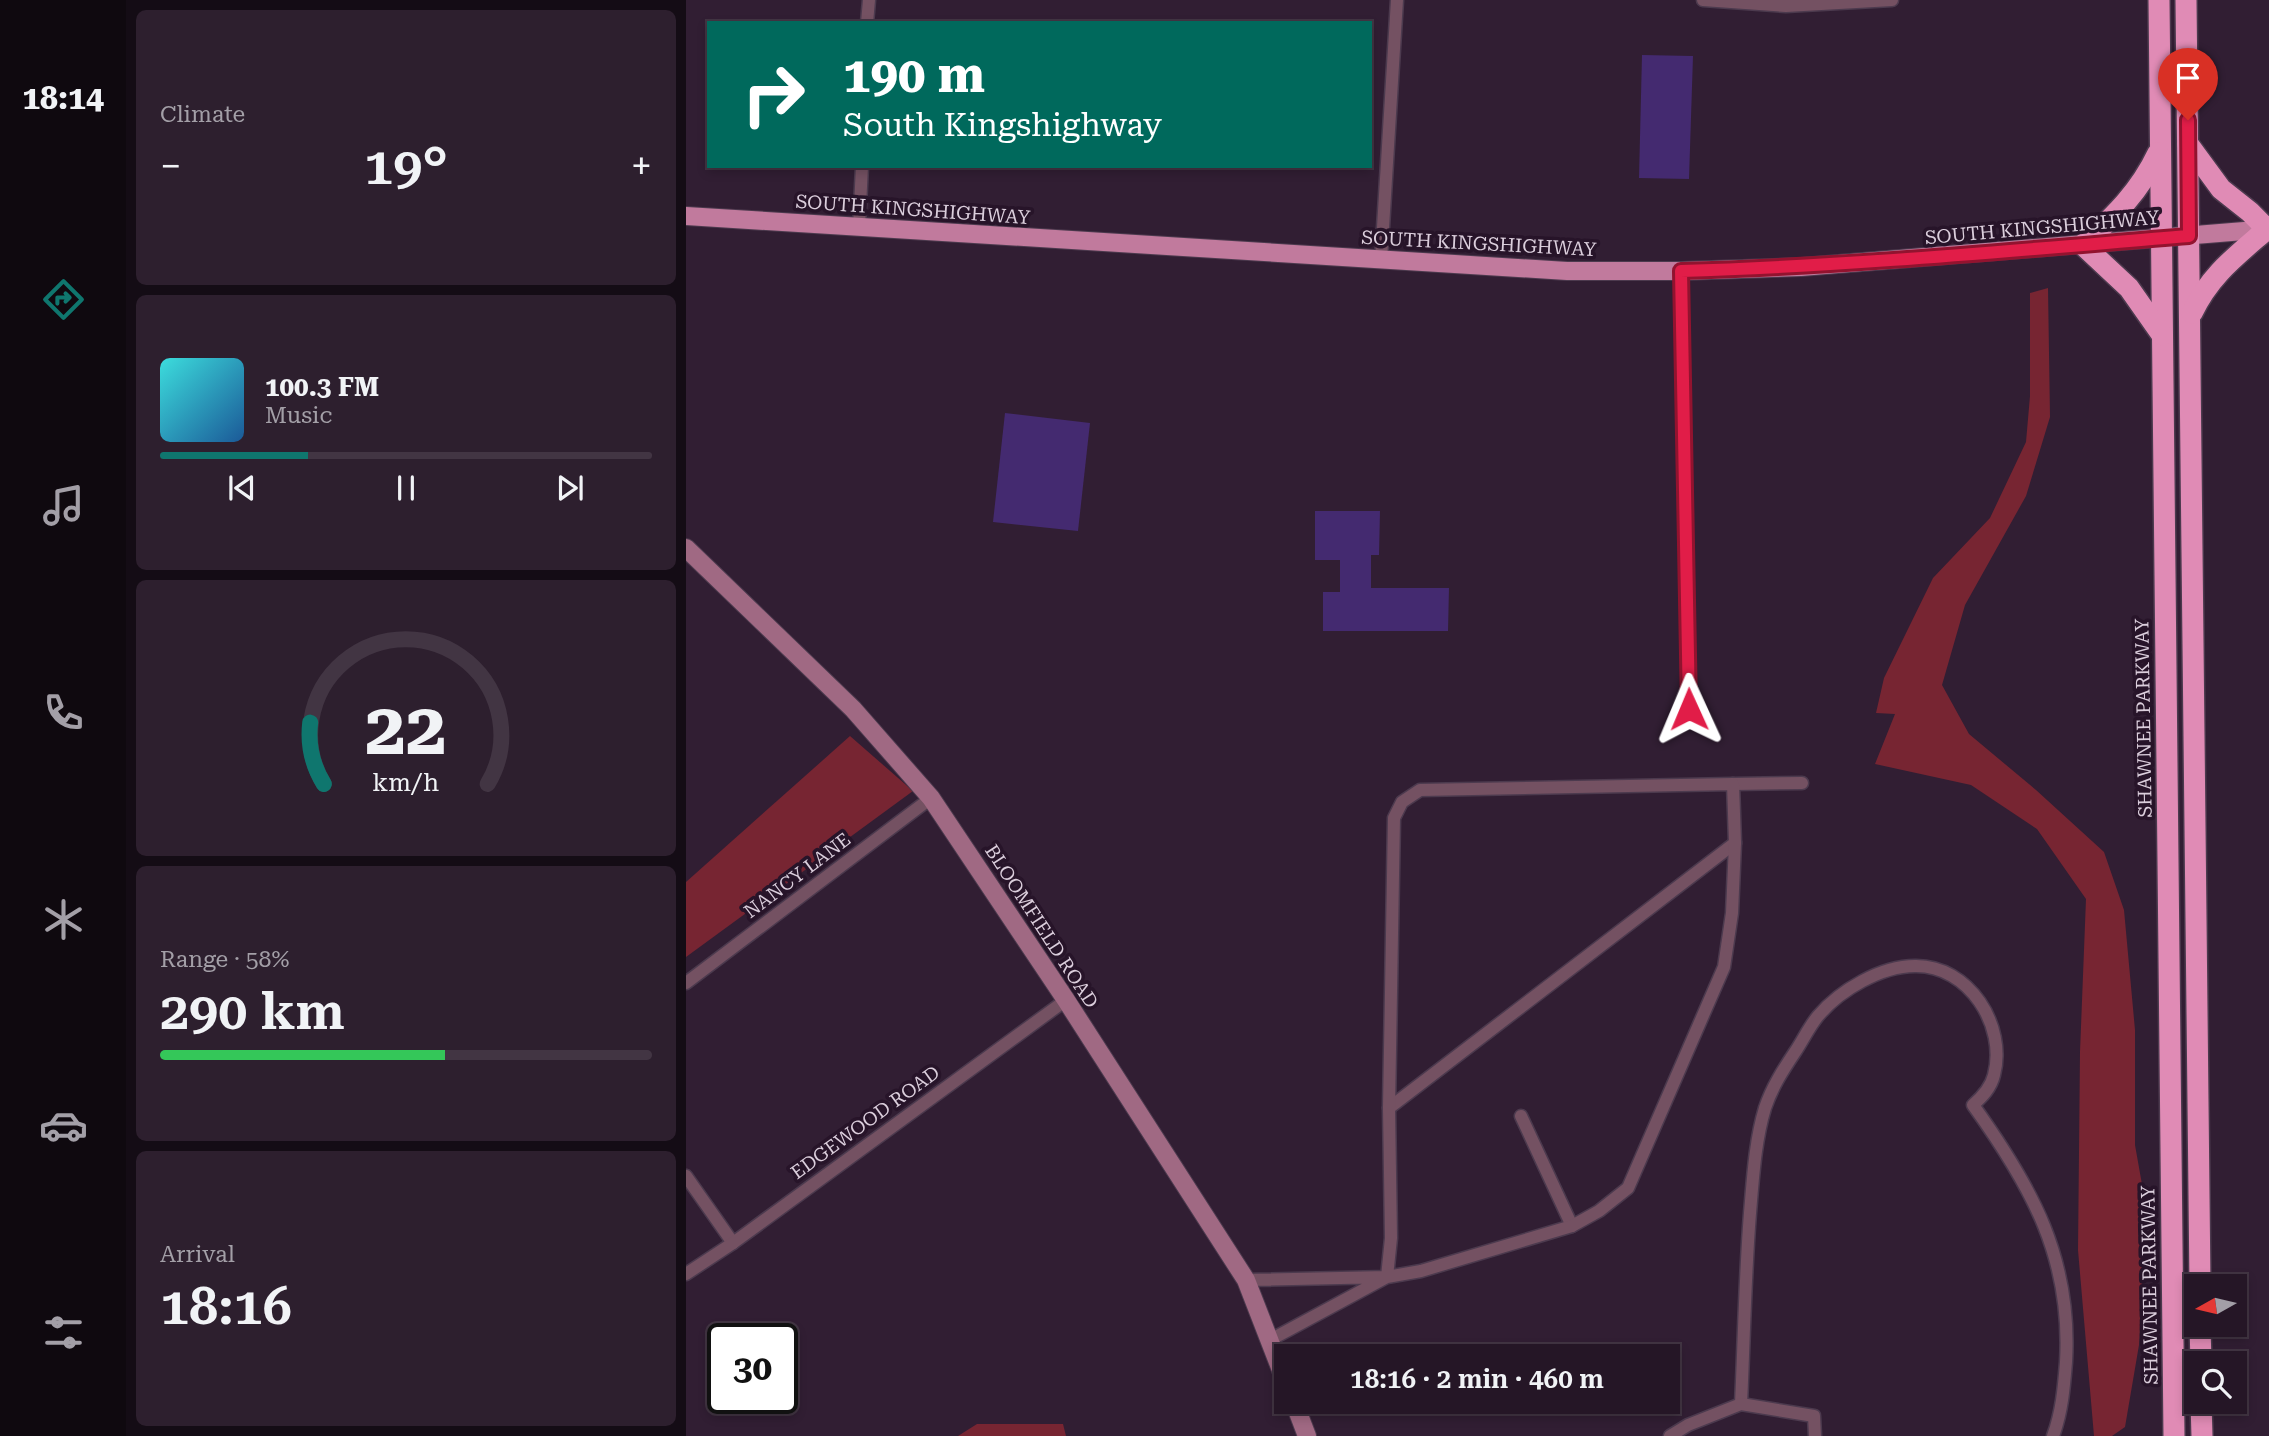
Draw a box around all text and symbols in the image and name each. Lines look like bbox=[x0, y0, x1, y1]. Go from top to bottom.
text: 190 m bbox=[843, 47, 985, 104]
pin bbox=[2158, 48, 2218, 120]
icon: right bbox=[728, 49, 819, 140]
icon: arrive bbox=[2169, 59, 2207, 97]
text: 18:14 bbox=[22, 79, 104, 117]
text: Climate bbox=[160, 101, 245, 128]
text: South Kingshighway bbox=[843, 106, 1162, 144]
text: 19° bbox=[364, 136, 448, 197]
text: − bbox=[160, 144, 181, 188]
text: + bbox=[631, 144, 652, 188]
street label: SOUTH KINGSHIGHWAY bbox=[795, 190, 1031, 229]
street label: SOUTH KINGSHIGHWAY bbox=[1924, 206, 2160, 249]
street label: SOUTH KINGSHIGHWAY bbox=[1361, 226, 1597, 261]
icon: directions bbox=[39, 275, 88, 324]
text: 100.3 FM bbox=[265, 372, 379, 402]
text: Music bbox=[265, 402, 332, 429]
icon: previous bbox=[223, 469, 261, 507]
icon: pause bbox=[387, 469, 425, 507]
icon: next bbox=[551, 469, 589, 507]
icon: music bbox=[39, 481, 88, 530]
street label: SHAWNEE PARKWAY bbox=[2130, 618, 2157, 818]
position arrow bbox=[1652, 672, 1726, 746]
text: 22 bbox=[365, 687, 447, 772]
icon: phone bbox=[39, 688, 88, 737]
text: km/h bbox=[373, 768, 439, 797]
street label: NANCY LANE bbox=[739, 828, 855, 923]
street label: BLOOMFIELD ROAD bbox=[980, 840, 1103, 1012]
icon: climate bbox=[39, 895, 88, 944]
text: Range · 58% bbox=[160, 946, 289, 973]
text: 290 km bbox=[160, 981, 345, 1042]
street label: EDGEWOOD ROAD bbox=[786, 1061, 944, 1184]
icon: car bbox=[39, 1101, 88, 1150]
street label: SHAWNEE PARKWAY bbox=[2136, 1185, 2163, 1385]
text: Arrival bbox=[160, 1241, 235, 1268]
north arrow bbox=[2184, 1274, 2247, 1337]
map controls bbox=[2184, 1274, 2247, 1414]
text: 18:16 bbox=[160, 1276, 292, 1337]
icon: filters bbox=[39, 1308, 88, 1357]
speed limit sign: 30 bbox=[707, 1323, 798, 1414]
button: search bbox=[2184, 1351, 2247, 1414]
text: 18:16 · 2 min · 460 m bbox=[1350, 1364, 1604, 1394]

